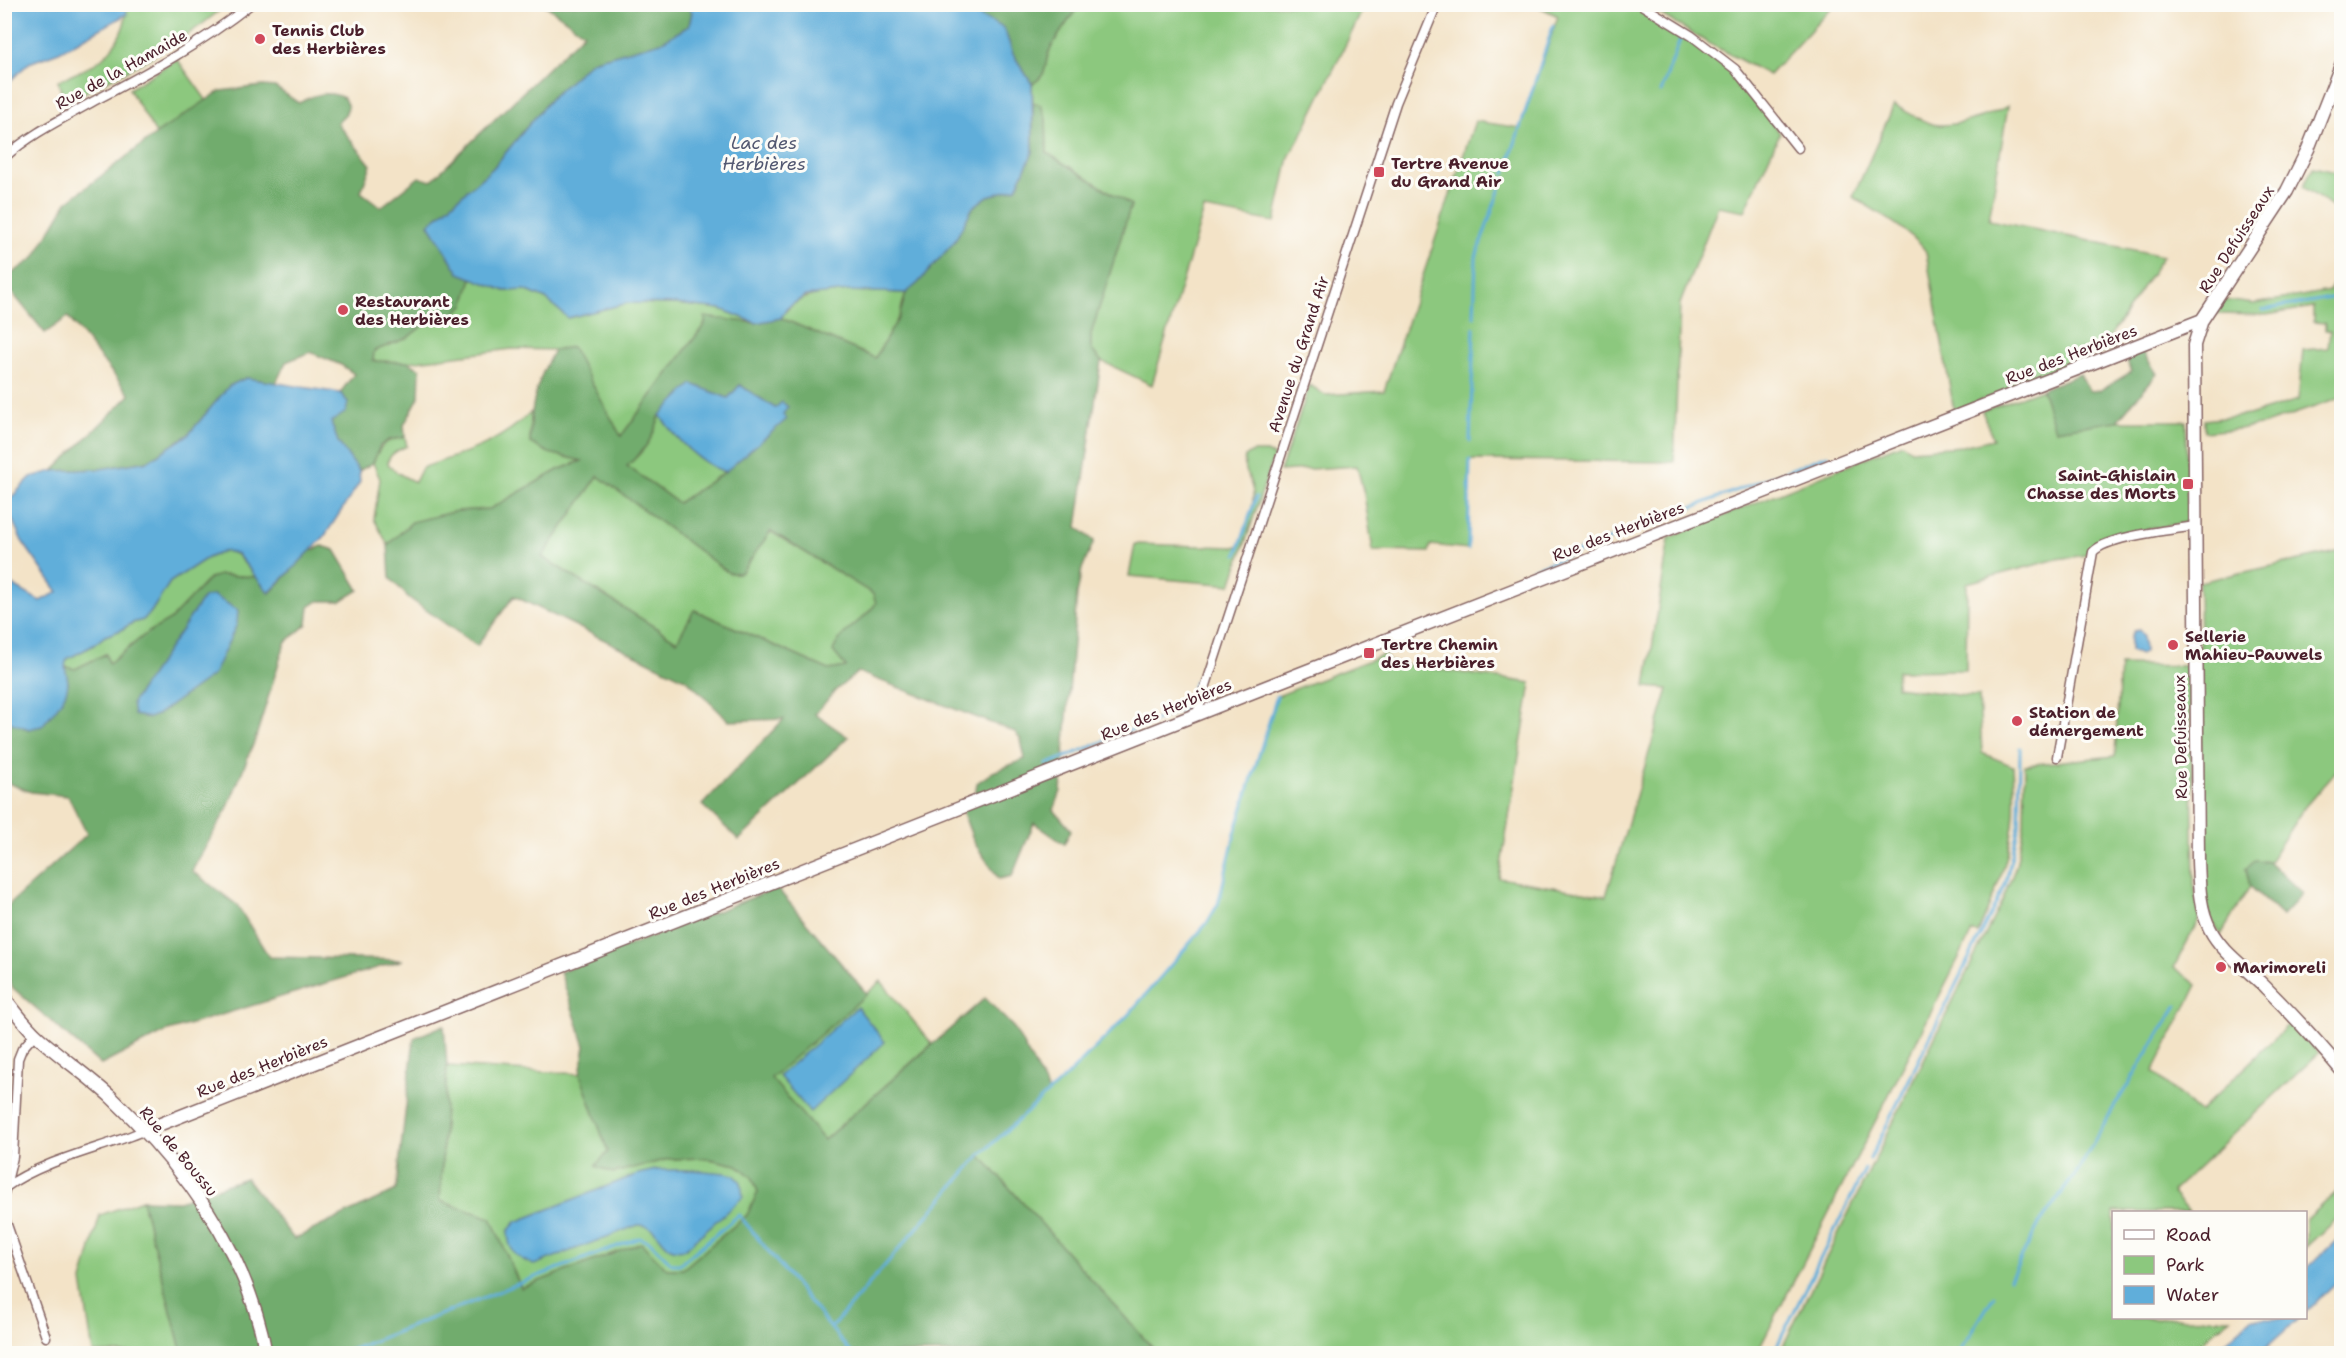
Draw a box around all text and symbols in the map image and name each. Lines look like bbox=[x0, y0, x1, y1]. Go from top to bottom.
place label: Tennis Club des Herbières bbox=[272, 20, 386, 59]
street label: Rue de la Hamaide bbox=[52, 25, 191, 114]
marker: Tennis Club des Herbières bbox=[253, 32, 267, 46]
water label: Lac des Herbières bbox=[722, 131, 806, 176]
place label: Tertre Avenue du Grand Air bbox=[1391, 153, 1509, 192]
marker: Tertre Avenue du Grand Air bbox=[1372, 165, 1386, 179]
street label: Rue Defuisseaux bbox=[2194, 182, 2279, 297]
street label: Avenue du Grand Air bbox=[1263, 273, 1334, 435]
place label: Restaurant des Herbières bbox=[355, 291, 469, 330]
marker: Restaurant des Herbières bbox=[336, 303, 350, 317]
street label: Rue des Herbières bbox=[2002, 320, 2140, 389]
place label: Saint-Ghislain Chasse des Morts bbox=[2027, 465, 2176, 504]
marker: Saint-Ghislain Chasse des Morts bbox=[2181, 477, 2195, 491]
street label: Rue des Herbières bbox=[1549, 497, 1687, 566]
place label: Sellerie Mahieu-Pauwels bbox=[2185, 626, 2323, 665]
place label: Tertre Chemin des Herbières bbox=[1381, 634, 1498, 673]
marker: Sellerie Mahieu-Pauwels bbox=[2166, 638, 2180, 652]
marker: Tertre Chemin des Herbières bbox=[1362, 646, 1376, 660]
street label: Rue des Herbières bbox=[1098, 674, 1235, 745]
street label: Rue Defuisseaux bbox=[2169, 675, 2192, 799]
place label: Station de démergement bbox=[2029, 702, 2144, 741]
marker: Station de démergement bbox=[2010, 714, 2024, 728]
street label: Rue des Herbières bbox=[646, 853, 783, 924]
place label: Marimoreli bbox=[2233, 957, 2326, 978]
marker: Marimoreli bbox=[2214, 960, 2228, 974]
street label: Rue des Herbières bbox=[194, 1031, 331, 1102]
street label: Rue de Boussu bbox=[135, 1102, 222, 1201]
legend bbox=[2112, 1211, 2307, 1319]
text: Road bbox=[2166, 1223, 2211, 1247]
text: Park bbox=[2166, 1253, 2205, 1277]
text: Water bbox=[2166, 1283, 2219, 1307]

